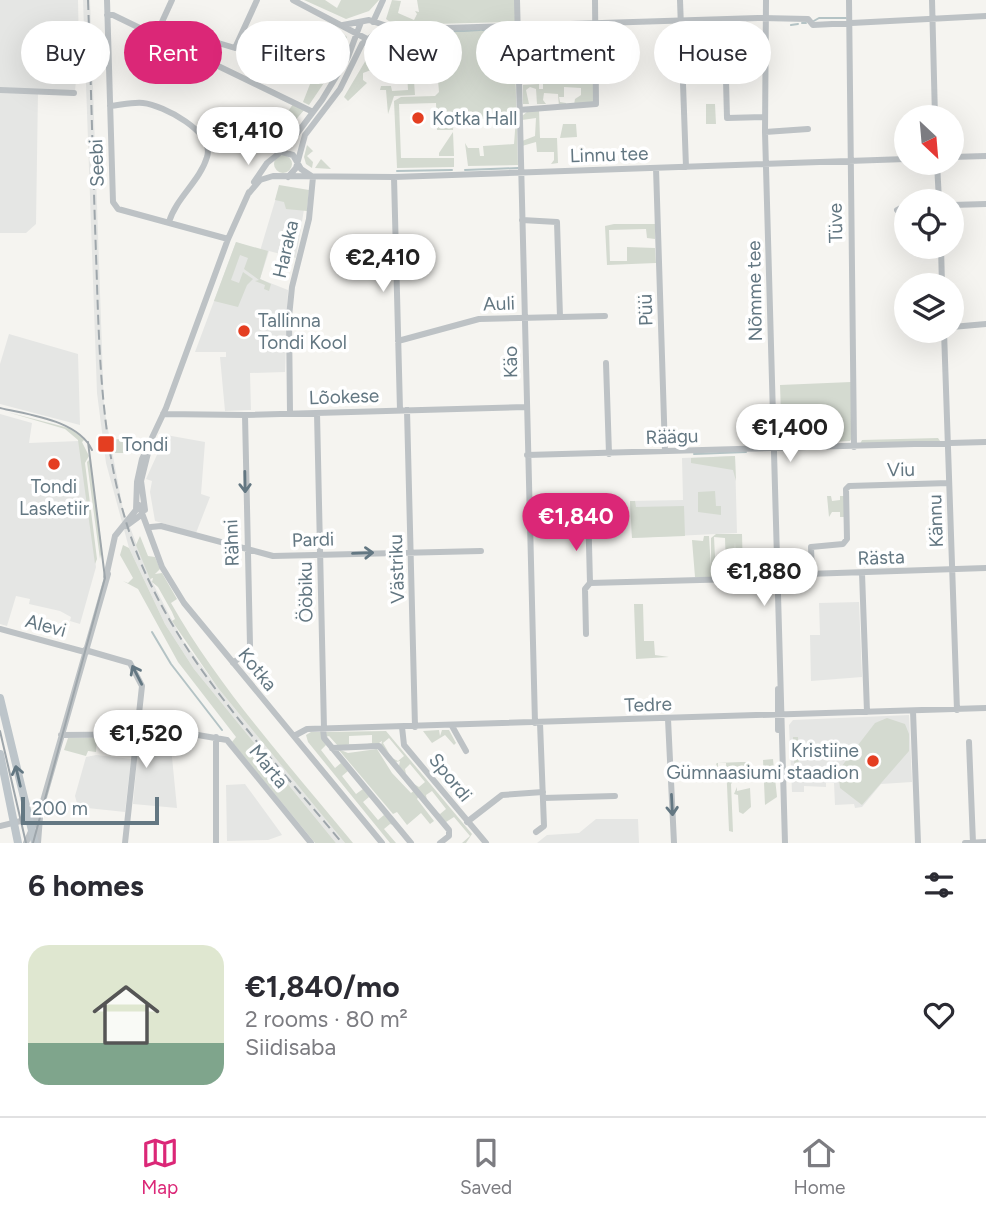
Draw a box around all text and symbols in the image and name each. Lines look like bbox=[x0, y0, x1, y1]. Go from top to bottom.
chip: Buy bbox=[21, 21, 110, 84]
chip: Rent bbox=[124, 21, 222, 84]
chip: Filters bbox=[236, 21, 350, 84]
chip: New bbox=[364, 21, 462, 84]
chip: Apartment bbox=[476, 21, 640, 84]
chip: House bbox=[654, 21, 771, 84]
north arrow bbox=[894, 105, 964, 175]
map controls bbox=[894, 105, 964, 343]
place label: Kotka Hall bbox=[432, 107, 517, 130]
pin: €1,410 bbox=[191, 108, 305, 167]
marker: Kotka Hall bbox=[410, 110, 426, 126]
text: €1,410 bbox=[213, 116, 283, 144]
street label: Seebi bbox=[84, 139, 109, 187]
street label: Linnu tee bbox=[569, 142, 649, 167]
button: locate bbox=[894, 189, 964, 259]
street label: Tüve bbox=[824, 203, 847, 243]
street label: Haraka bbox=[268, 218, 303, 280]
pin: €2,410 bbox=[326, 234, 440, 294]
street label: Nõmme tee bbox=[742, 240, 767, 342]
text: €2,410 bbox=[346, 243, 420, 271]
button: layers bbox=[894, 273, 964, 343]
street label: Auli bbox=[483, 291, 515, 316]
street label: Püü bbox=[633, 294, 658, 326]
place label: Tallinna Tondi Kool bbox=[258, 309, 347, 354]
marker: Tallinna Tondi Kool bbox=[236, 323, 252, 339]
street label: Käo bbox=[499, 346, 522, 378]
street label: Lõokese bbox=[308, 384, 380, 409]
pin: €1,400 bbox=[733, 405, 847, 464]
text: €1,400 bbox=[752, 413, 828, 441]
street label: Räägu bbox=[645, 424, 699, 449]
place label: Tondi bbox=[122, 433, 168, 456]
marker: Tondi bbox=[96, 434, 116, 454]
marker: Tondi Lasketiir bbox=[46, 456, 62, 472]
street label: Viu bbox=[887, 458, 915, 481]
one-way arrow bbox=[239, 470, 252, 493]
place label: Tondi Lasketiir bbox=[19, 475, 90, 520]
pin: €1,840 bbox=[519, 494, 633, 553]
street label: Kännu bbox=[923, 494, 948, 548]
text: €1,840 bbox=[538, 502, 614, 530]
street label: Rähni bbox=[219, 519, 244, 567]
street label: Pardi bbox=[291, 527, 335, 552]
street label: Västriku bbox=[384, 534, 409, 604]
street label: Rästa bbox=[857, 545, 905, 570]
one-way arrow bbox=[351, 547, 374, 560]
pin: €1,880 bbox=[707, 548, 821, 608]
text: €1,880 bbox=[727, 557, 801, 585]
street label: Ööbiku bbox=[293, 561, 318, 623]
street label: Alevi bbox=[23, 609, 69, 642]
street label: Kotka bbox=[233, 643, 282, 695]
one-way arrow bbox=[129, 665, 143, 686]
street label: Tedre bbox=[624, 692, 672, 717]
pin: €1,520 bbox=[89, 710, 203, 770]
text: €1,520 bbox=[109, 719, 183, 747]
place label: Kristiine Gümnaasiumi staadion bbox=[666, 739, 859, 784]
street label: Marta bbox=[244, 740, 293, 793]
street label: Spordi bbox=[424, 748, 477, 806]
marker: Kristiine Gümnaasiumi staadion bbox=[865, 753, 881, 769]
one-way arrow bbox=[11, 765, 24, 788]
one-way arrow bbox=[666, 793, 679, 816]
scale bar bbox=[21, 794, 159, 826]
text: 200 m bbox=[32, 797, 88, 820]
icon: filters bbox=[920, 866, 958, 904]
text: 6 homes bbox=[28, 867, 144, 904]
text: €1,840/mo bbox=[245, 968, 400, 1005]
icon: home bbox=[84, 973, 168, 1057]
icon: heart bbox=[920, 996, 958, 1034]
text: 2 rooms · 80 m² bbox=[245, 1005, 408, 1033]
text: Siidisaba bbox=[245, 1033, 336, 1061]
tab: Map bbox=[141, 1134, 179, 1199]
tab: Saved bbox=[460, 1134, 512, 1199]
tab: Home bbox=[794, 1134, 845, 1199]

